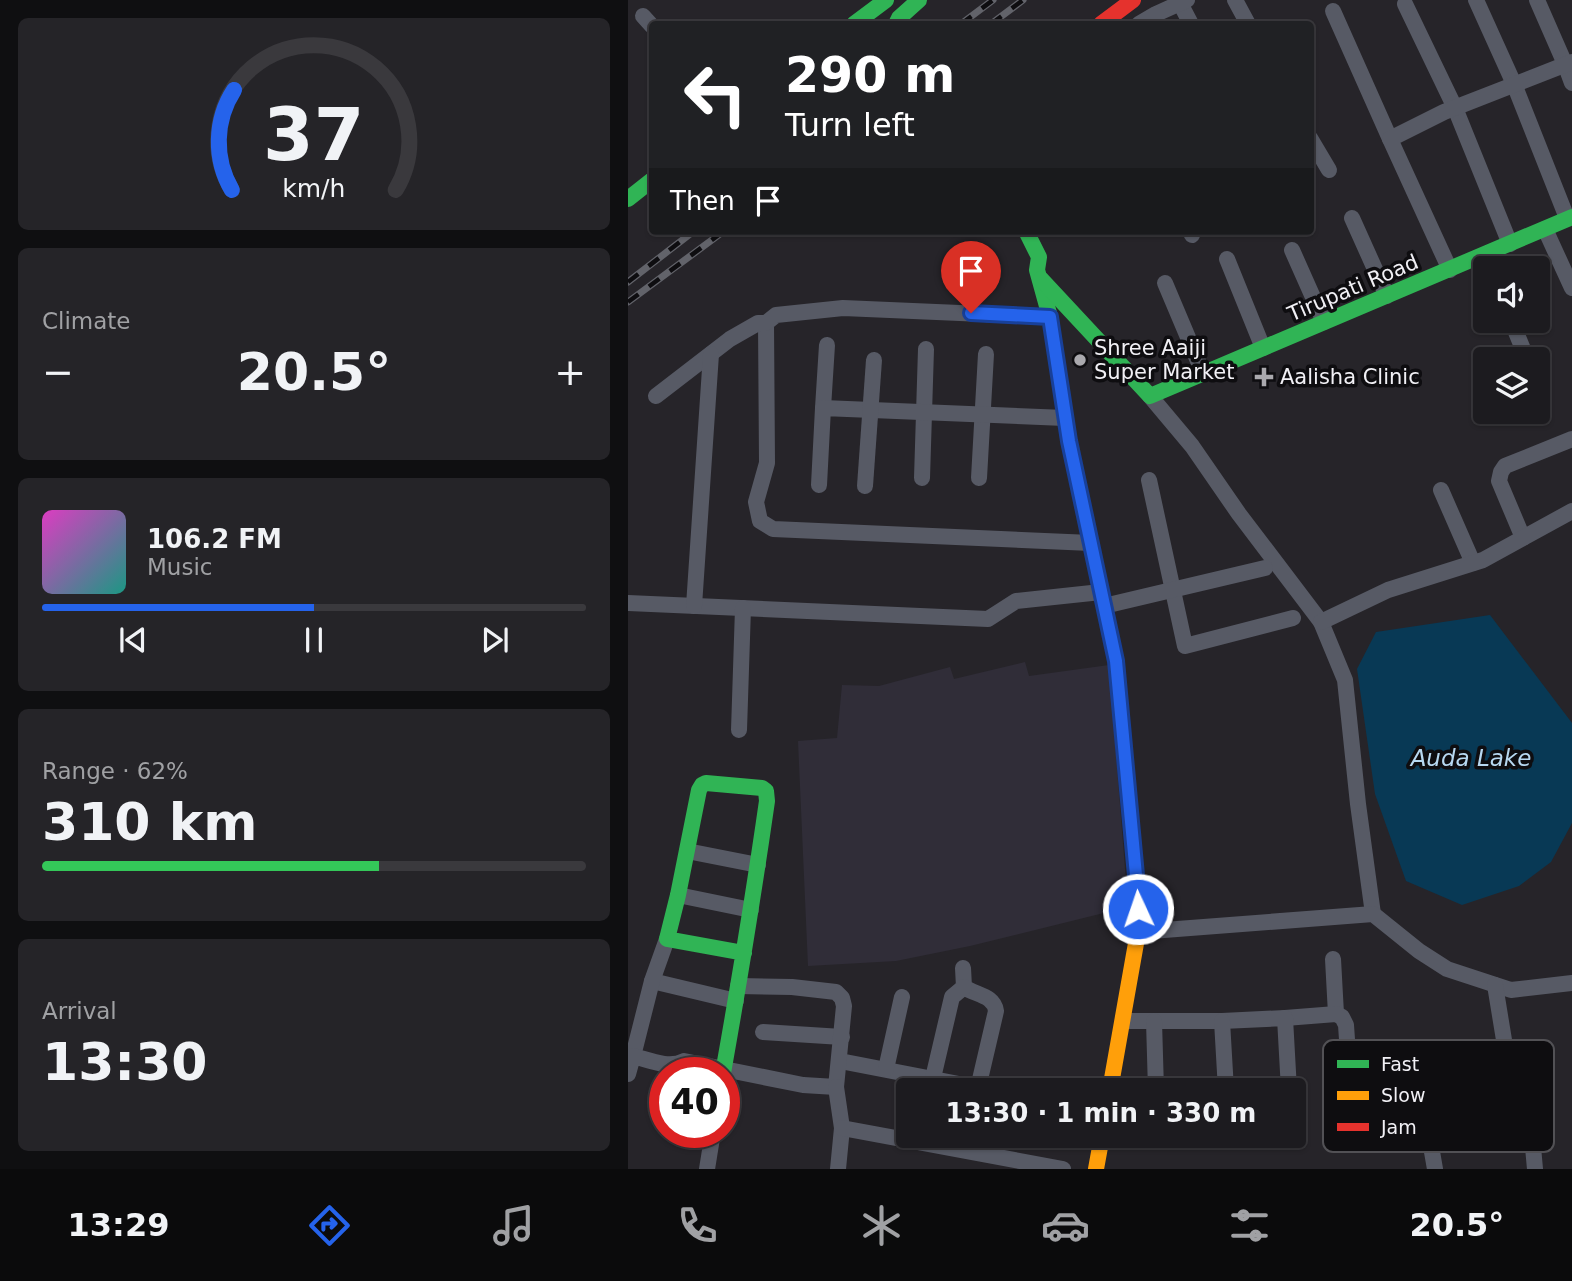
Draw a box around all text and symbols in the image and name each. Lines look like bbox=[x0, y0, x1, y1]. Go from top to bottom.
text: 290 m bbox=[785, 47, 955, 104]
icon: left bbox=[670, 49, 761, 140]
text: 37 bbox=[263, 92, 365, 177]
text: Turn left bbox=[785, 106, 915, 144]
text: km/h bbox=[282, 174, 346, 203]
icon: arrive bbox=[749, 182, 787, 220]
text: Then bbox=[670, 186, 735, 216]
pin bbox=[941, 241, 1001, 313]
street label: Tirupati Road bbox=[1283, 250, 1422, 327]
icon: arrive bbox=[952, 252, 990, 290]
map controls bbox=[1473, 256, 1550, 424]
button: sound bbox=[1473, 256, 1550, 333]
text: Climate bbox=[42, 308, 131, 334]
place label: Shree Aaiji Super Market bbox=[1094, 336, 1234, 384]
text: 20.5° bbox=[237, 342, 391, 402]
button: layers bbox=[1473, 347, 1550, 424]
text: − bbox=[42, 350, 74, 394]
text: + bbox=[554, 350, 586, 394]
marker: Shree Aaiji Super Market bbox=[1072, 352, 1088, 368]
place label: Aalisha Clinic bbox=[1280, 365, 1420, 389]
marker: Aalisha Clinic bbox=[1254, 367, 1274, 387]
text: 106.2 FM bbox=[147, 524, 282, 554]
text: Music bbox=[147, 554, 212, 580]
icon: previous bbox=[114, 621, 152, 659]
icon: pause bbox=[295, 621, 333, 659]
icon: next bbox=[476, 621, 514, 659]
water label: Auda Lake bbox=[1409, 745, 1531, 771]
text: Range · 62% bbox=[42, 758, 188, 784]
text: 310 km bbox=[42, 792, 257, 852]
position arrow bbox=[1101, 872, 1175, 946]
text: Arrival bbox=[42, 998, 117, 1024]
text: 13:30 bbox=[42, 1032, 208, 1092]
legend bbox=[1323, 1040, 1554, 1152]
text: Fast bbox=[1381, 1053, 1419, 1075]
speed limit sign: 40 bbox=[649, 1057, 740, 1148]
text: Slow bbox=[1381, 1084, 1426, 1106]
text: 13:30 · 1 min · 330 m bbox=[946, 1098, 1256, 1128]
text: Jam bbox=[1380, 1116, 1417, 1138]
icon: directions bbox=[305, 1201, 354, 1250]
icon: music bbox=[489, 1201, 538, 1250]
icon: phone bbox=[673, 1201, 722, 1250]
icon: climate bbox=[857, 1201, 906, 1250]
icon: car bbox=[1041, 1201, 1090, 1250]
icon: filters bbox=[1225, 1201, 1274, 1250]
text: 13:29 bbox=[68, 1206, 169, 1244]
text: 20.5° bbox=[1409, 1206, 1504, 1244]

